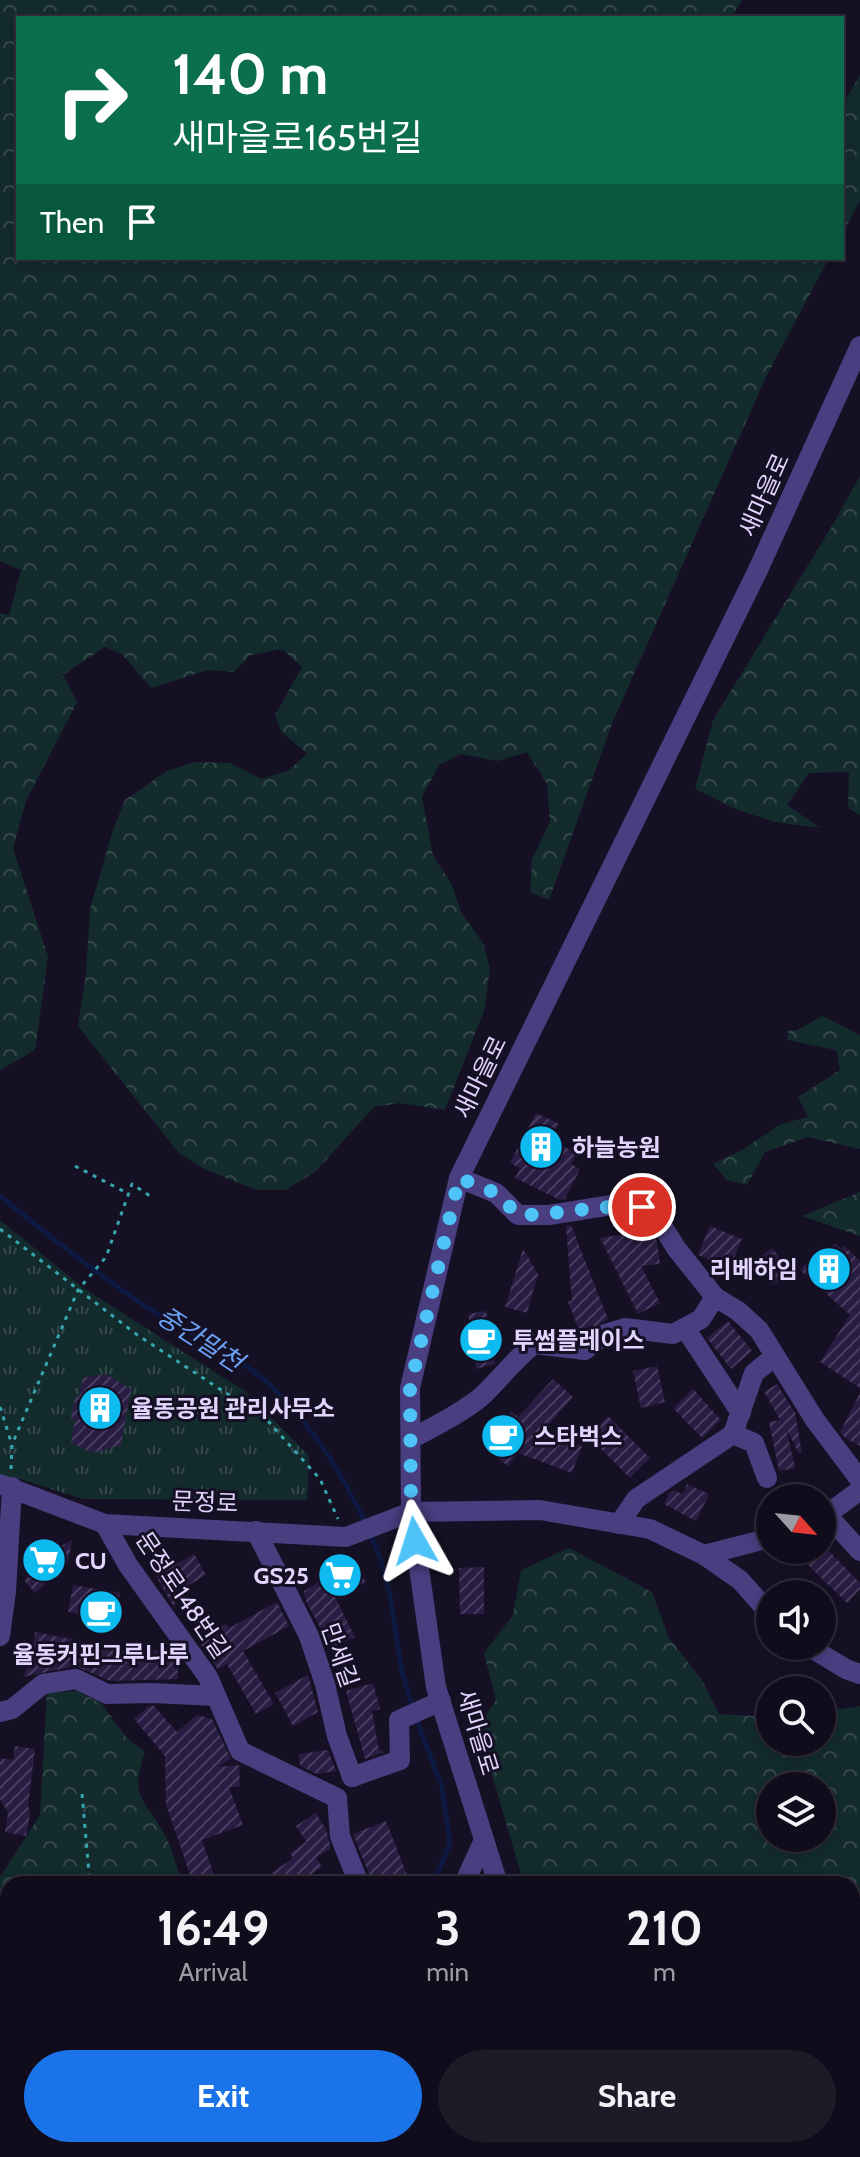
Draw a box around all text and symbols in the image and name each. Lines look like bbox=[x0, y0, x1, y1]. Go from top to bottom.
text: 140 m bbox=[172, 40, 328, 108]
icon: right bbox=[40, 48, 144, 152]
text: 새마을로165번길 bbox=[172, 115, 422, 159]
icon: arrive bbox=[120, 200, 164, 244]
text: Then bbox=[40, 204, 104, 241]
street label: 새마을로 bbox=[733, 449, 795, 541]
street label: 새마을로 bbox=[448, 1031, 512, 1123]
building icon: 하늘농원 bbox=[517, 1123, 565, 1171]
place label: 하늘농원 bbox=[572, 1133, 660, 1162]
pin bbox=[608, 1173, 676, 1241]
icon: arrive bbox=[620, 1185, 664, 1229]
building icon: 리베하임 bbox=[805, 1245, 853, 1293]
place label: 리베하임 bbox=[710, 1255, 798, 1284]
water label: 중간말천 bbox=[151, 1300, 251, 1380]
cafe icon: 투썸플레이스 bbox=[457, 1316, 505, 1364]
place label: 투썸플레이스 bbox=[512, 1326, 644, 1355]
building icon: 율동공원 관리사무소 bbox=[76, 1384, 124, 1432]
place label: 율동공원 관리사무소 bbox=[131, 1394, 335, 1423]
cafe icon: 스타벅스 bbox=[479, 1412, 527, 1460]
place label: 스타벅스 bbox=[534, 1422, 622, 1451]
north arrow bbox=[756, 1484, 836, 1564]
map controls bbox=[756, 1484, 836, 1852]
street label: 문정로 bbox=[171, 1486, 239, 1518]
position arrow bbox=[373, 1499, 457, 1583]
street label: 문정로148번길 bbox=[130, 1526, 236, 1664]
supermarket icon: CU bbox=[20, 1536, 68, 1584]
place label: CU bbox=[75, 1546, 107, 1575]
supermarket icon: GS25 bbox=[316, 1551, 364, 1599]
place label: GS25 bbox=[254, 1561, 309, 1590]
button: sound bbox=[756, 1580, 836, 1660]
cafe icon: 율동커핀그루나루 bbox=[77, 1588, 125, 1636]
street label: 만세길 bbox=[316, 1619, 364, 1691]
place label: 율동커핀그루나루 bbox=[13, 1640, 189, 1669]
button: search bbox=[756, 1676, 836, 1756]
street label: 새마을로 bbox=[451, 1686, 505, 1778]
button: layers bbox=[756, 1772, 836, 1852]
text: 16:49 bbox=[157, 1899, 269, 1957]
text: 3 bbox=[435, 1899, 461, 1957]
text: 210 bbox=[626, 1899, 703, 1957]
text: Arrival bbox=[178, 1956, 248, 1988]
text: min bbox=[426, 1956, 469, 1988]
text: m bbox=[653, 1956, 676, 1988]
button: Exit bbox=[24, 2050, 422, 2142]
button: Share bbox=[438, 2050, 836, 2142]

